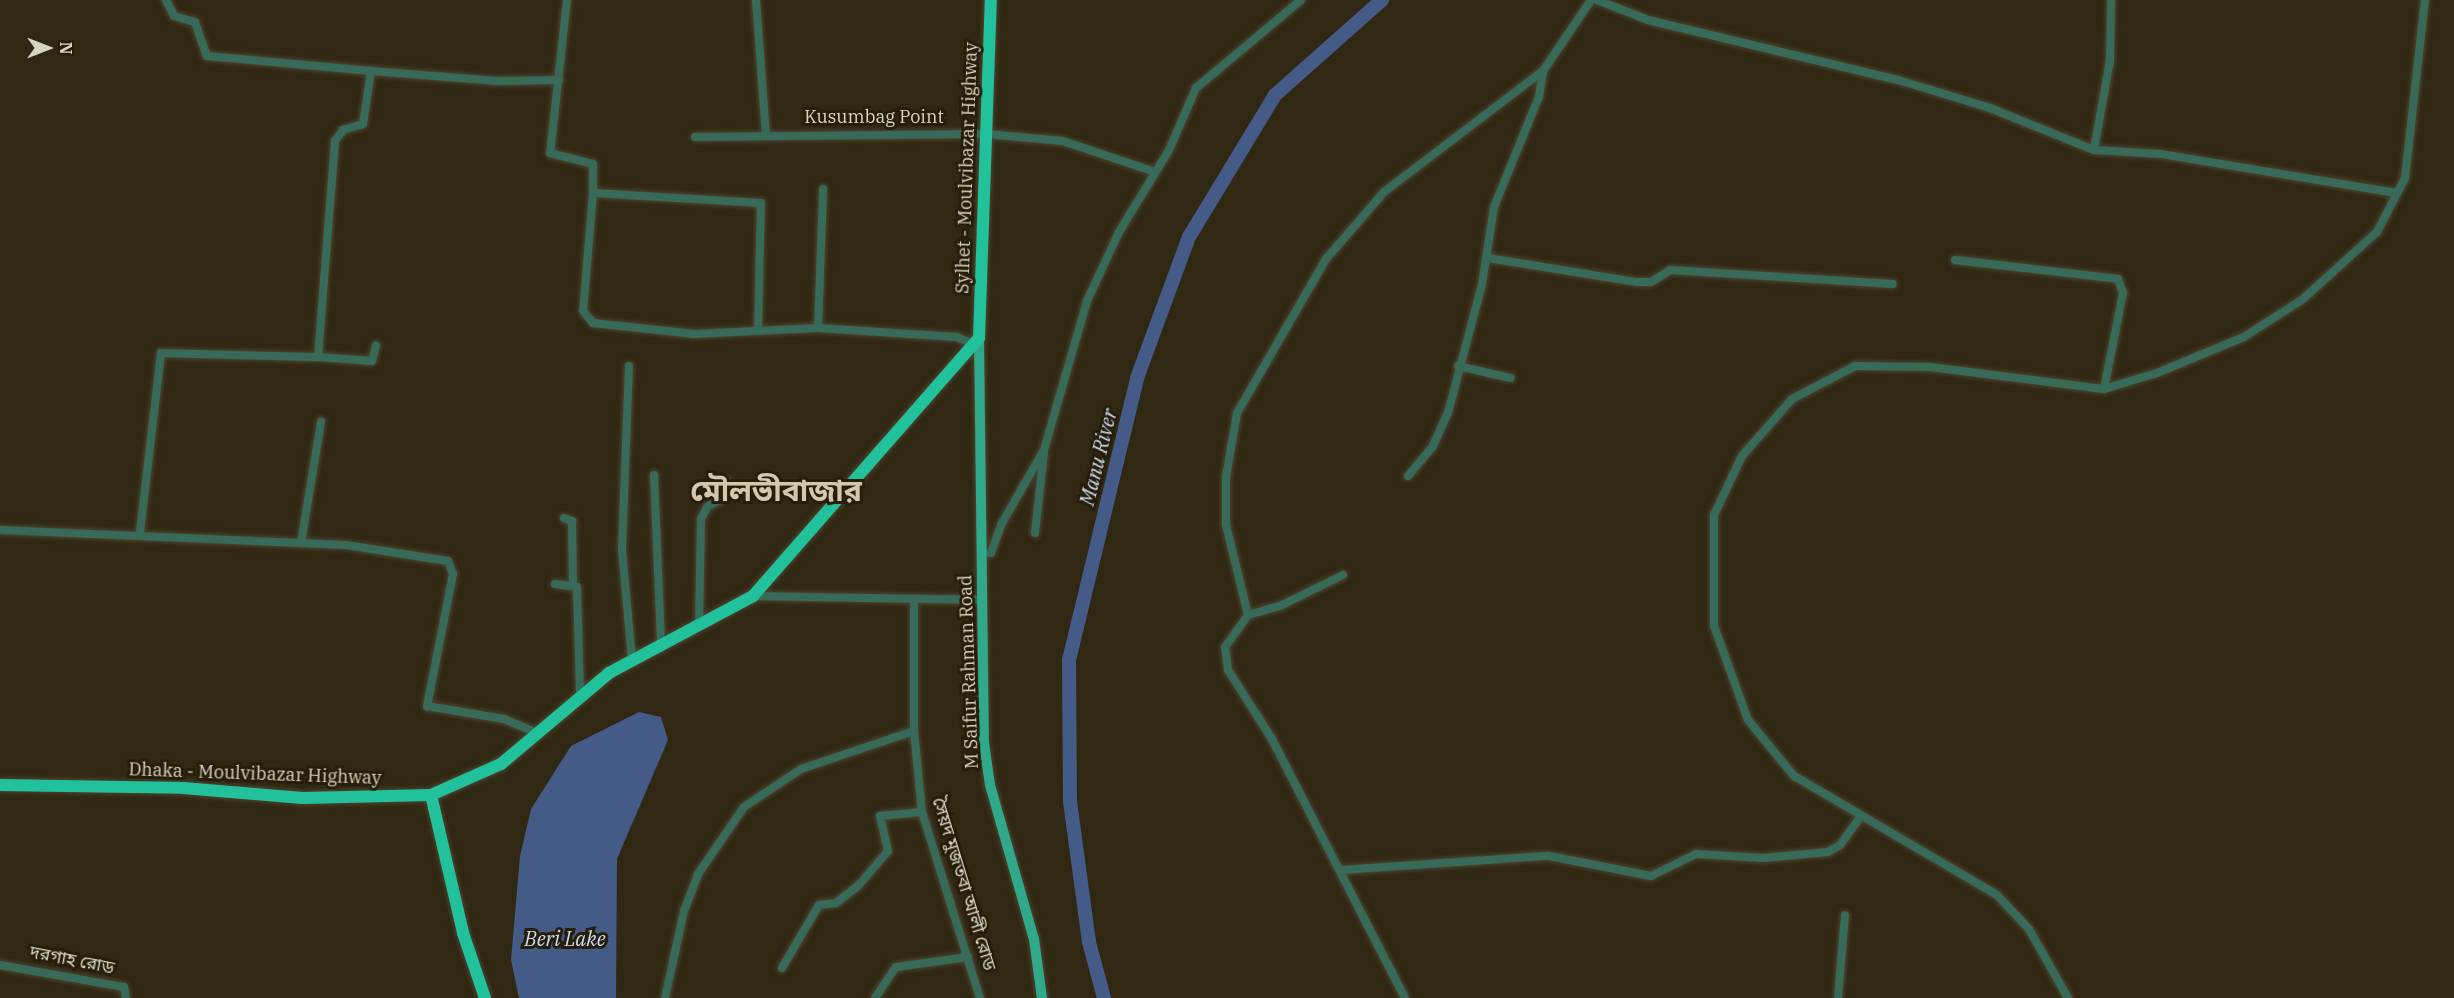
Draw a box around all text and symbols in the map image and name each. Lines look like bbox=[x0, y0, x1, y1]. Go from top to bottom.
north arrow bbox=[18, 18, 78, 78]
text: N bbox=[56, 42, 76, 54]
street label: Sylhet - Moulvibazar Highway bbox=[952, 42, 982, 294]
street label: Kusumbag Point bbox=[804, 106, 944, 128]
water label: Manu River bbox=[1074, 406, 1122, 508]
district label: মৌলভীবাজার bbox=[690, 472, 862, 508]
street label: M Saifur Rahman Road bbox=[955, 575, 983, 769]
street label: Dhaka - Moulvibazar Highway bbox=[128, 759, 382, 789]
street label: সৈয়দ মুজতবা আলী রোড bbox=[927, 795, 1001, 973]
water label: Beri Lake bbox=[524, 926, 606, 950]
street label: দরগাহ রোড bbox=[28, 941, 116, 979]

